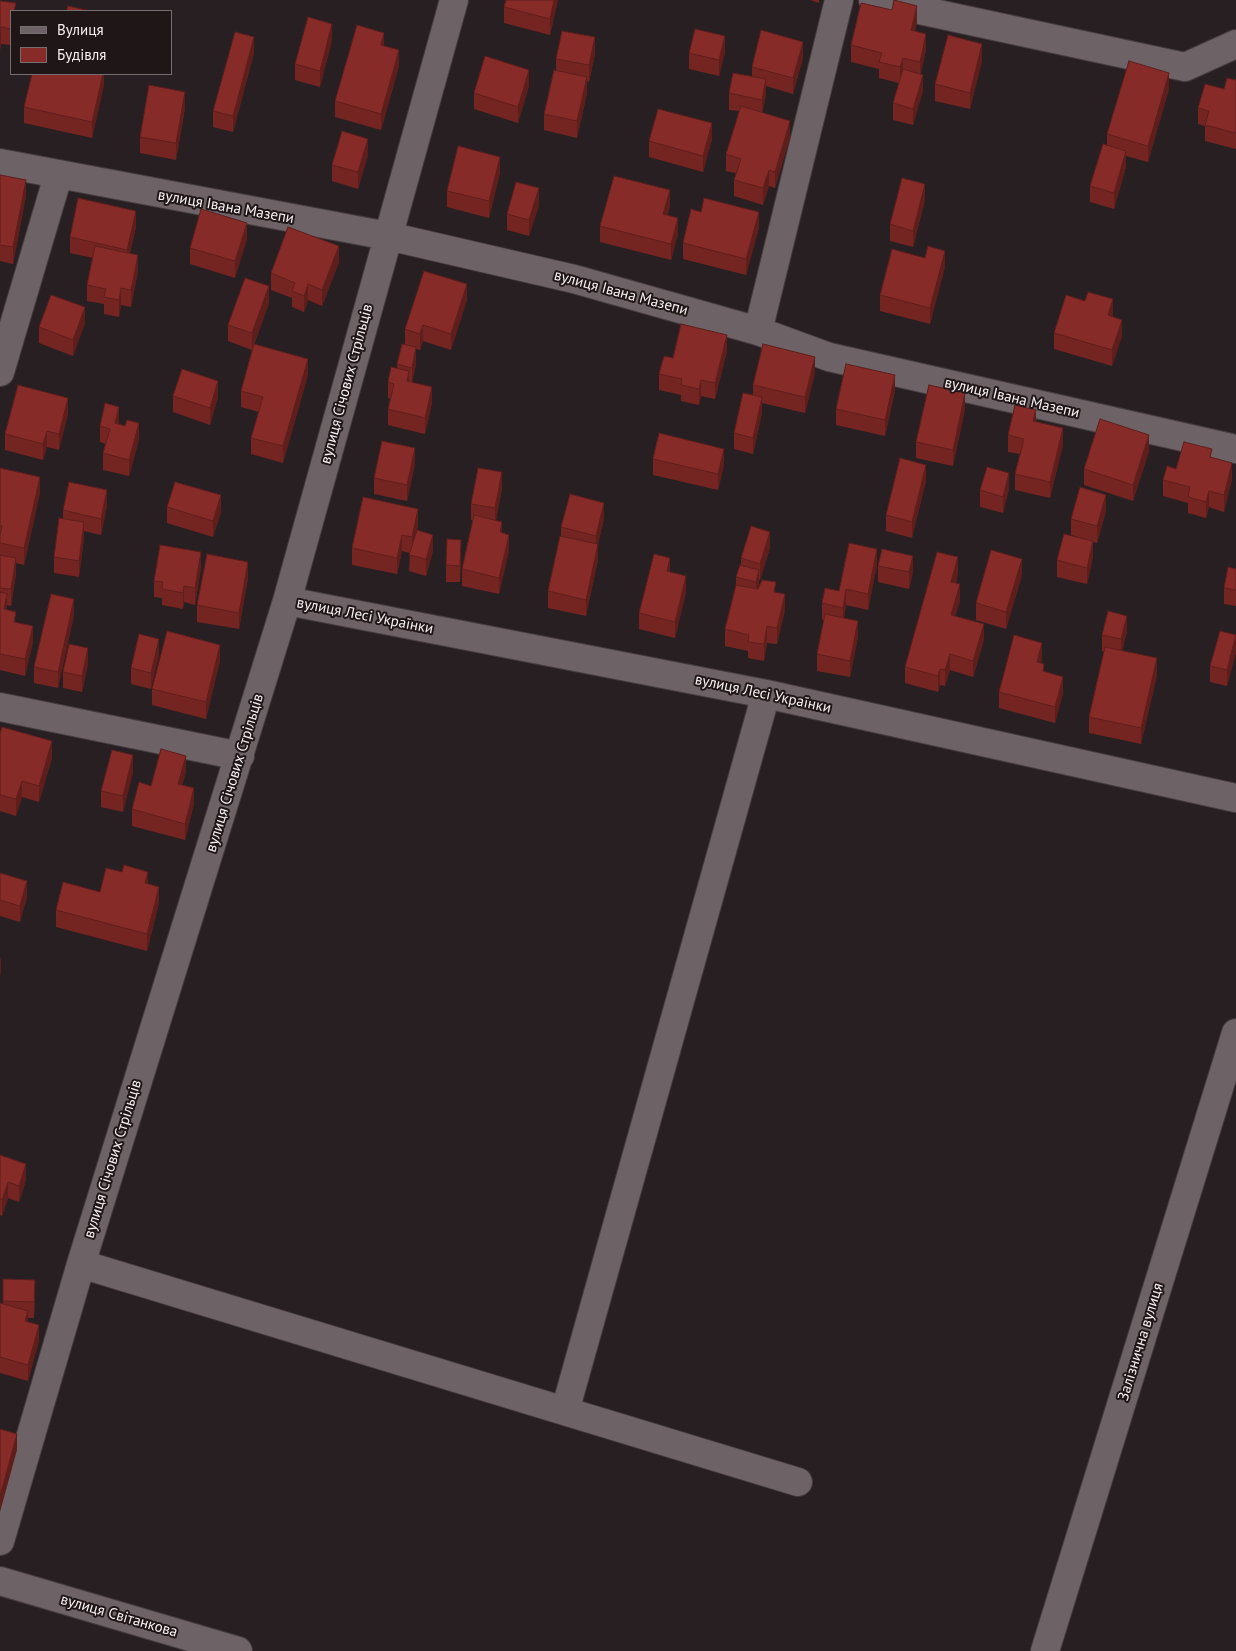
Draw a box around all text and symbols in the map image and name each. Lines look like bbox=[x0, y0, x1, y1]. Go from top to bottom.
legend bbox=[10, 10, 172, 75]
text: Вулиця bbox=[57, 20, 104, 39]
text: Будівля bbox=[57, 45, 106, 64]
street label: вулиця Івана Мазепи bbox=[157, 186, 295, 228]
street label: вулиця Івана Мазепи bbox=[552, 266, 690, 320]
street label: вулиця Січових Стрільців bbox=[317, 302, 377, 466]
street label: вулиця Івана Мазепи bbox=[943, 374, 1081, 422]
street label: вулиця Лесі Українки bbox=[295, 594, 435, 638]
street label: вулиця Лесі Українки bbox=[693, 671, 833, 717]
street label: вулиця Січових Стрільців bbox=[202, 692, 268, 854]
street label: вулиця Січових Стрільців bbox=[80, 1078, 146, 1240]
street label: Залізнична вулиця bbox=[1115, 1281, 1167, 1403]
street label: вулиця Світанкова bbox=[58, 1591, 180, 1641]

